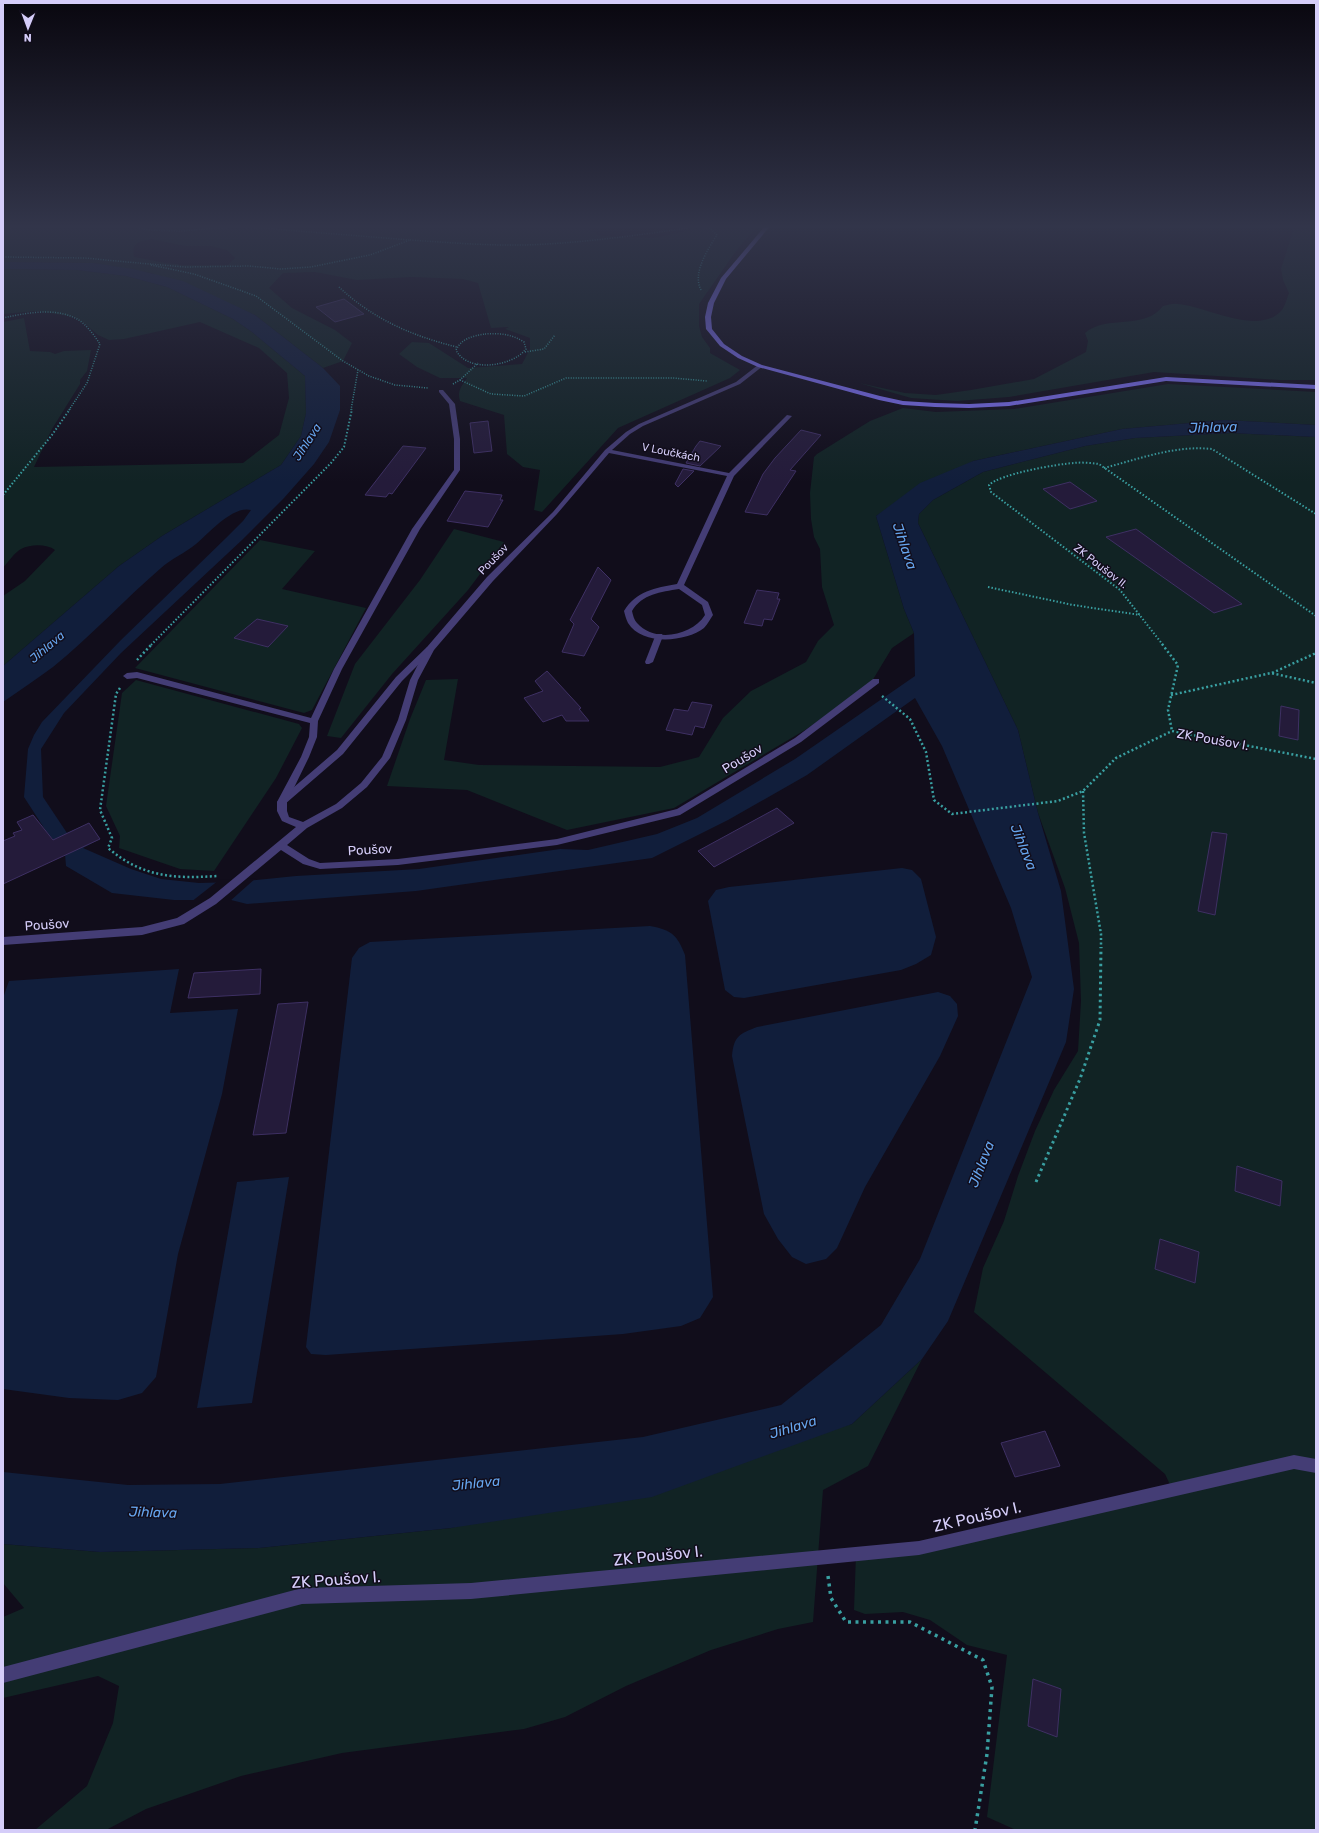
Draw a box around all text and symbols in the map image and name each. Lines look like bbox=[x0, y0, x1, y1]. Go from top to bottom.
north arrow bbox=[8, 8, 48, 48]
text: N bbox=[24, 31, 32, 44]
water label: Jihlava bbox=[1189, 418, 1237, 437]
water label: Jihlava bbox=[290, 421, 324, 463]
street label: V Loučkách bbox=[641, 440, 701, 465]
water label: Jihlava bbox=[889, 521, 920, 572]
street label: Poušov bbox=[476, 541, 511, 577]
street label: ZK Poušov II. bbox=[1071, 541, 1130, 592]
water label: Jihlava bbox=[27, 628, 67, 666]
street label: ZK Poušov I. bbox=[1176, 726, 1250, 753]
street label: Poušov bbox=[719, 741, 765, 776]
water label: Jihlava bbox=[1007, 822, 1040, 873]
street label: Poušov bbox=[347, 841, 393, 858]
street label: Poušov bbox=[24, 915, 70, 934]
water label: Jihlava bbox=[965, 1139, 998, 1190]
water label: Jihlava bbox=[768, 1412, 819, 1443]
water label: Jihlava bbox=[451, 1473, 501, 1494]
street label: ZK Poušov I. bbox=[931, 1497, 1023, 1536]
water label: Jihlava bbox=[129, 1503, 177, 1522]
street label: ZK Poušov I. bbox=[612, 1541, 704, 1570]
street label: ZK Poušov I. bbox=[291, 1567, 381, 1592]

